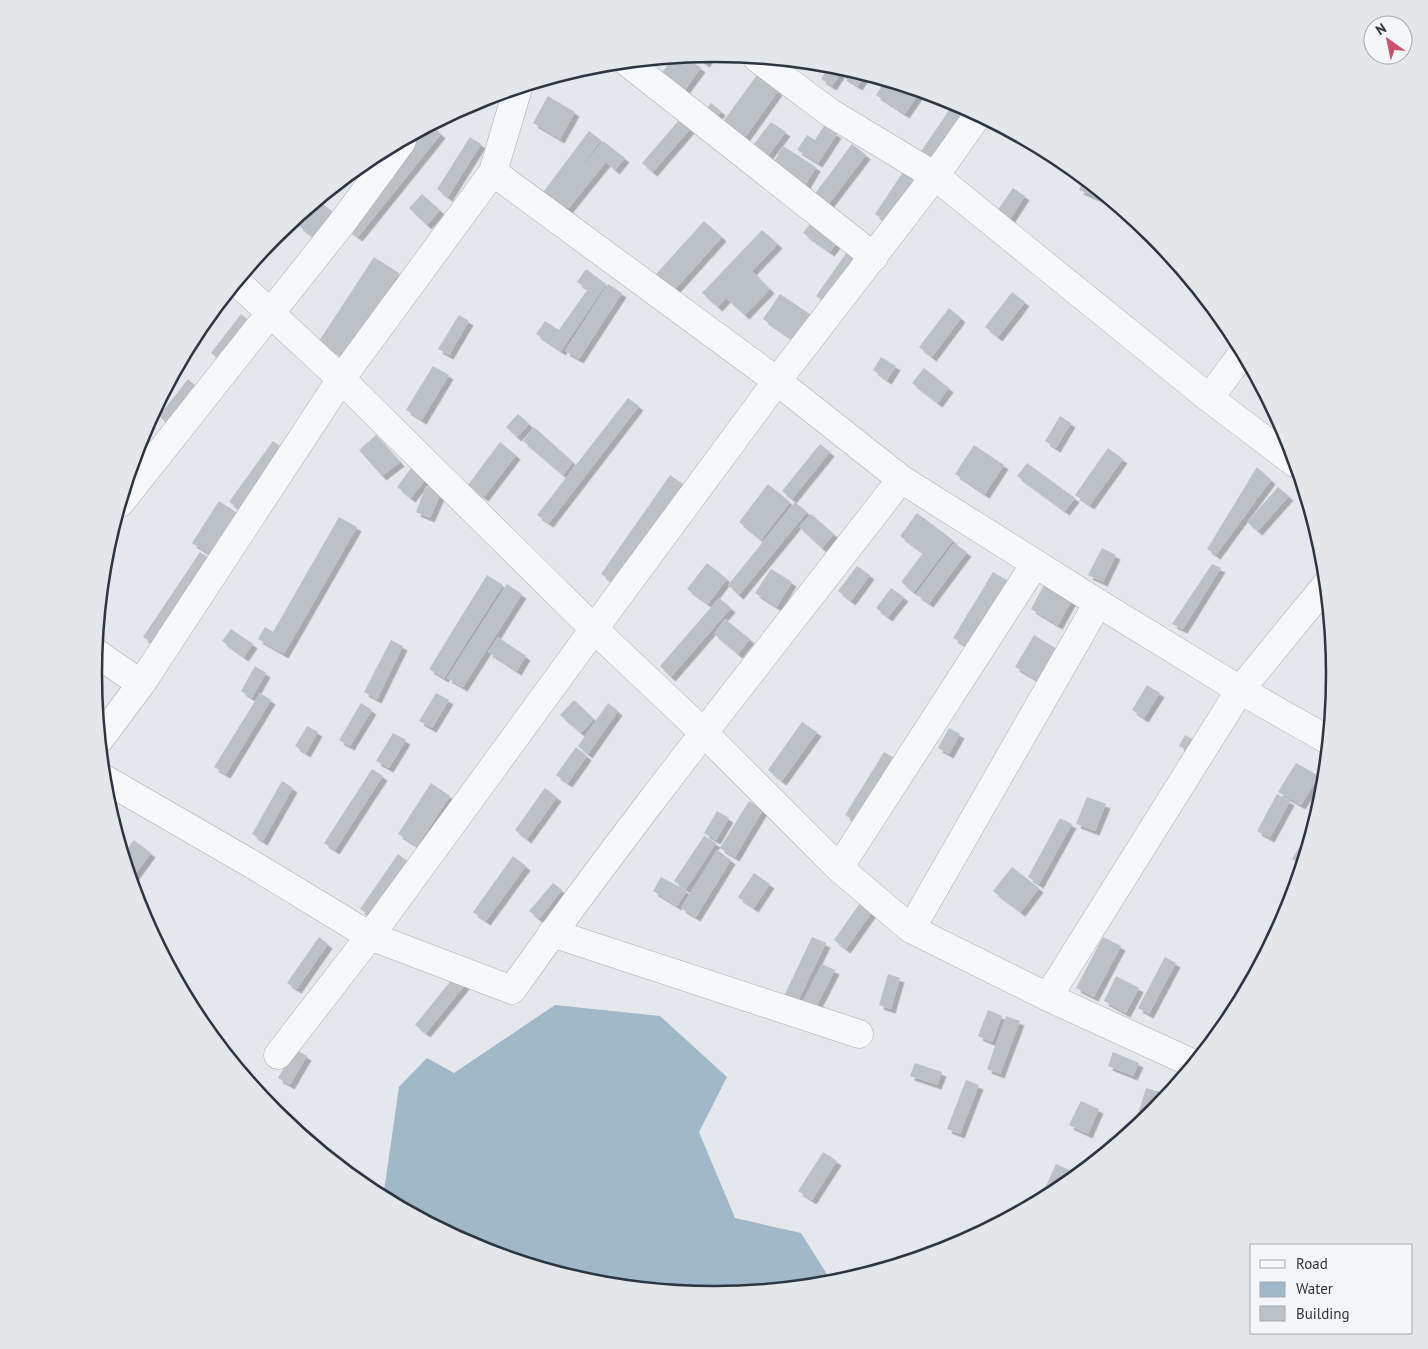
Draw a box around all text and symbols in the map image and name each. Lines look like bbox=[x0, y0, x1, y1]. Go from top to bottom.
north arrow bbox=[1363, 15, 1413, 65]
text: N bbox=[1372, 19, 1390, 39]
legend bbox=[1250, 1244, 1413, 1334]
text: Road bbox=[1296, 1254, 1328, 1273]
text: Water bbox=[1296, 1279, 1333, 1298]
text: Building bbox=[1296, 1304, 1350, 1323]

